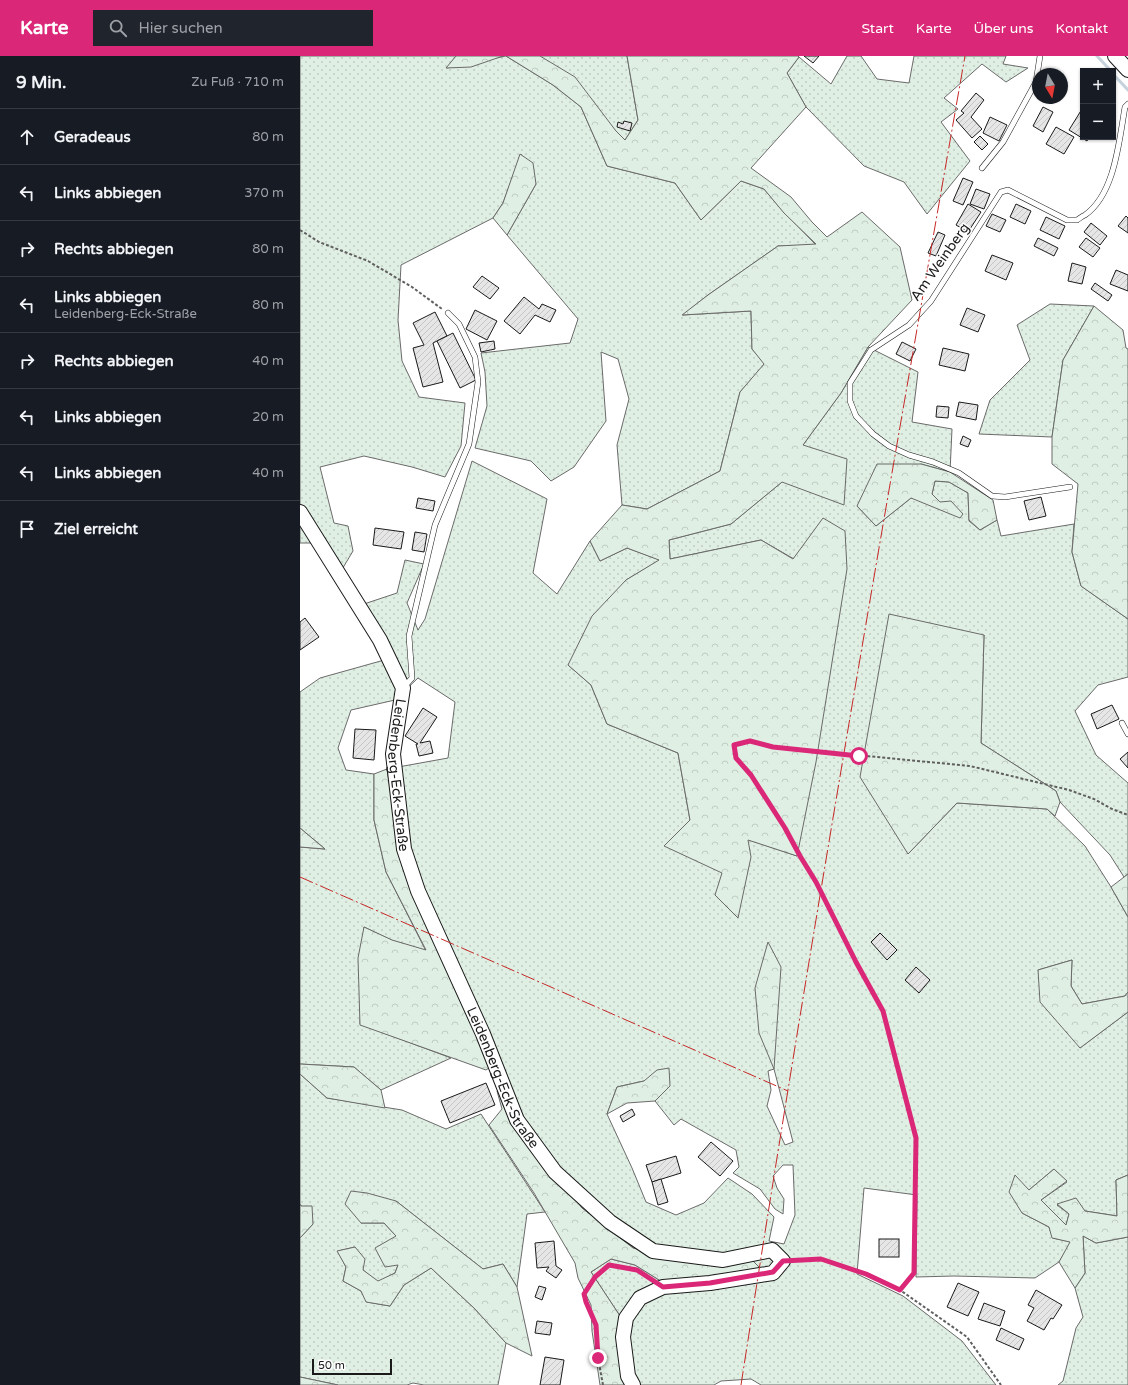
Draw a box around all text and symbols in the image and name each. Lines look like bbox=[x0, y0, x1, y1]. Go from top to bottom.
search box bbox=[93, 10, 373, 46]
text: Karte bbox=[20, 17, 69, 39]
icon: search bbox=[107, 17, 129, 39]
text: Hier suchen bbox=[139, 19, 223, 37]
text: Start bbox=[862, 20, 894, 37]
text: Karte bbox=[916, 20, 952, 37]
text: Über uns bbox=[974, 20, 1034, 37]
text: Kontakt bbox=[1056, 20, 1108, 37]
north arrow bbox=[1032, 68, 1068, 104]
map controls bbox=[1080, 68, 1116, 140]
button: + bbox=[1080, 68, 1116, 104]
text: 9 Min. bbox=[16, 72, 66, 93]
text: Zu Fuß · 710 m bbox=[191, 74, 284, 90]
button: − bbox=[1080, 104, 1116, 140]
icon: ahead bbox=[16, 126, 38, 148]
text: Geradeaus bbox=[54, 128, 131, 146]
text: 80 m bbox=[252, 129, 284, 145]
icon: left bbox=[16, 182, 38, 204]
text: Links abbiegen bbox=[54, 184, 161, 202]
text: 370 m bbox=[244, 185, 284, 201]
street label: Am Weinberg bbox=[907, 220, 973, 304]
icon: right bbox=[16, 238, 38, 260]
text: Rechts abbiegen bbox=[54, 240, 174, 258]
text: 80 m bbox=[252, 241, 284, 257]
text: Links abbiegen bbox=[54, 288, 161, 306]
icon: left bbox=[16, 294, 38, 316]
text: 80 m bbox=[252, 297, 284, 313]
text: Leidenberg-Eck-Straße bbox=[54, 306, 197, 322]
icon: right bbox=[16, 350, 38, 372]
text: Rechts abbiegen bbox=[54, 352, 174, 370]
text: 40 m bbox=[252, 353, 284, 369]
icon: left bbox=[16, 406, 38, 428]
text: Links abbiegen bbox=[54, 408, 161, 426]
text: 20 m bbox=[252, 409, 284, 425]
icon: left bbox=[16, 462, 38, 484]
text: Links abbiegen bbox=[54, 464, 161, 482]
text: 40 m bbox=[252, 465, 284, 481]
icon: arrive bbox=[16, 518, 38, 540]
text: Ziel erreicht bbox=[54, 520, 138, 538]
street label: Leidenberg-Eck-Straße bbox=[384, 697, 413, 852]
route start bbox=[850, 747, 868, 765]
street label: Leidenberg-Eck-Straße bbox=[463, 1004, 543, 1151]
route end bbox=[589, 1349, 607, 1367]
scale bar bbox=[312, 1357, 392, 1376]
text: 50 m bbox=[318, 1359, 345, 1372]

